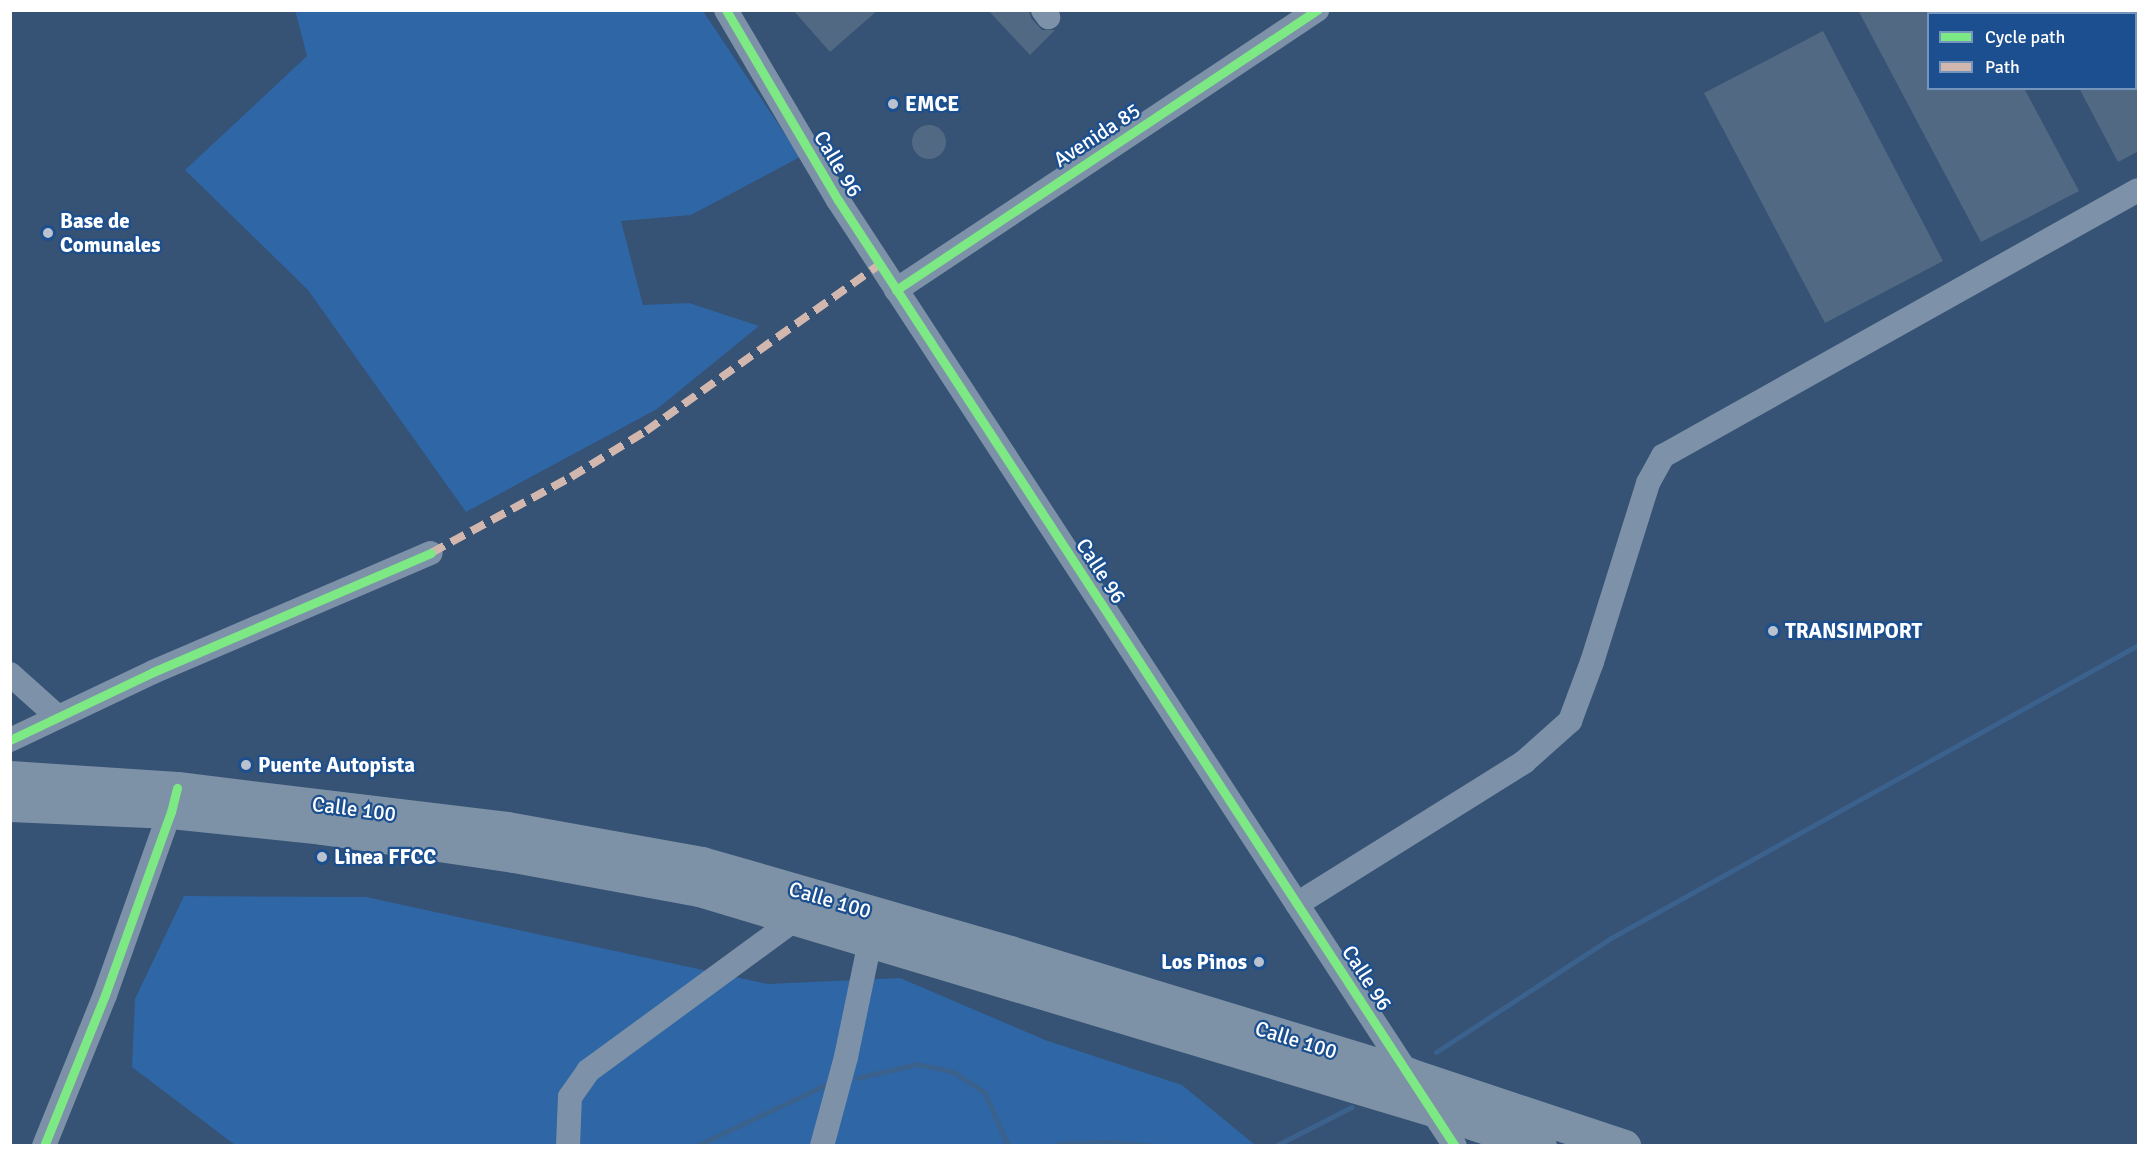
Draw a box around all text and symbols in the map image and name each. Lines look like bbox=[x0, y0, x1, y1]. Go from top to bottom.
legend bbox=[1927, 12, 2137, 90]
text: Cycle path bbox=[1985, 26, 2065, 48]
text: Path bbox=[1985, 56, 2020, 78]
place label: EMCE bbox=[905, 91, 959, 117]
marker: EMCE bbox=[886, 97, 900, 111]
street label: Avenida 85 bbox=[1049, 98, 1145, 172]
street label: Calle 96 bbox=[808, 126, 868, 202]
place label: Base de Comunales bbox=[60, 208, 160, 258]
marker: Base de Comunales bbox=[41, 226, 55, 240]
street label: Calle 96 bbox=[1071, 534, 1131, 608]
place label: TRANSIMPORT bbox=[1785, 618, 1922, 644]
marker: TRANSIMPORT bbox=[1766, 624, 1780, 638]
place label: Puente Autopista bbox=[258, 752, 415, 778]
marker: Puente Autopista bbox=[239, 758, 253, 772]
street label: Calle 100 bbox=[311, 791, 397, 827]
place label: Linea FFCC bbox=[334, 844, 436, 870]
marker: Linea FFCC bbox=[315, 850, 329, 864]
street label: Calle 100 bbox=[786, 876, 874, 924]
street label: Calle 96 bbox=[1337, 941, 1397, 1015]
place label: Los Pinos bbox=[1161, 949, 1247, 975]
marker: Los Pinos bbox=[1252, 955, 1266, 969]
street label: Calle 100 bbox=[1252, 1016, 1340, 1064]

